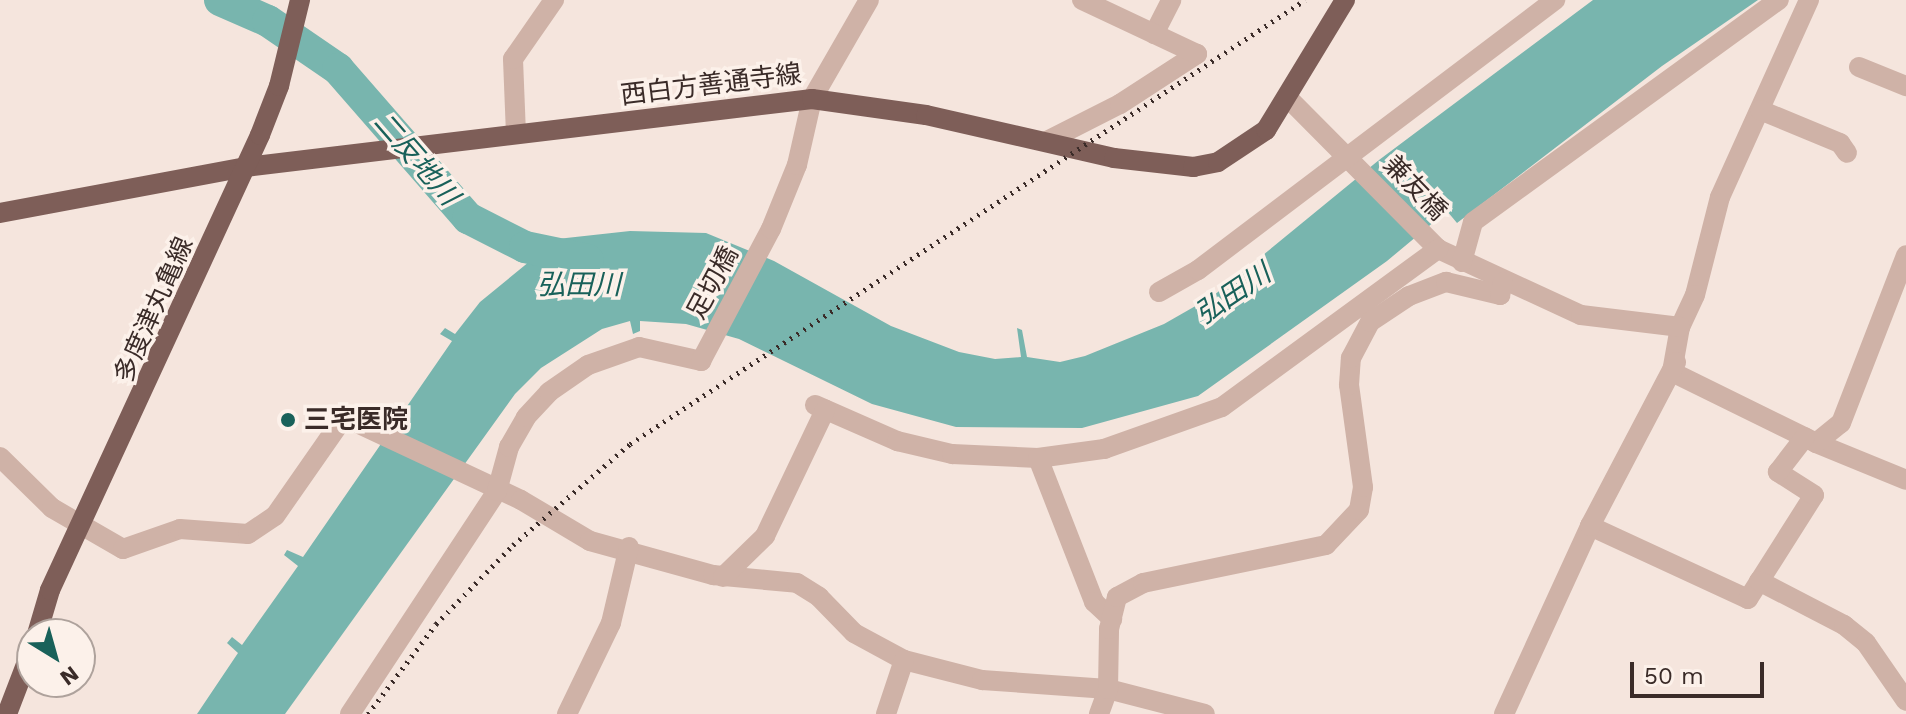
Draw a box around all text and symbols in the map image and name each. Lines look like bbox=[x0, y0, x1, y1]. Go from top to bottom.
street label: 西白方善通寺線 bbox=[619, 58, 803, 112]
water label: 二反地川 bbox=[367, 106, 465, 212]
street label: 兼友橋 bbox=[1377, 149, 1453, 227]
street label: 多度津丸亀線 bbox=[108, 232, 200, 388]
street label: 足切橋 bbox=[681, 241, 745, 325]
water label: 弘田川 bbox=[1189, 257, 1277, 331]
water label: 弘田川 bbox=[537, 268, 621, 302]
place label: 三宅医院 bbox=[304, 404, 408, 436]
marker: 三宅医院 bbox=[279, 411, 297, 429]
north arrow bbox=[16, 618, 96, 698]
scale bar bbox=[1634, 646, 1768, 696]
text: N bbox=[56, 661, 84, 691]
text: 50 m bbox=[1644, 662, 1704, 690]

